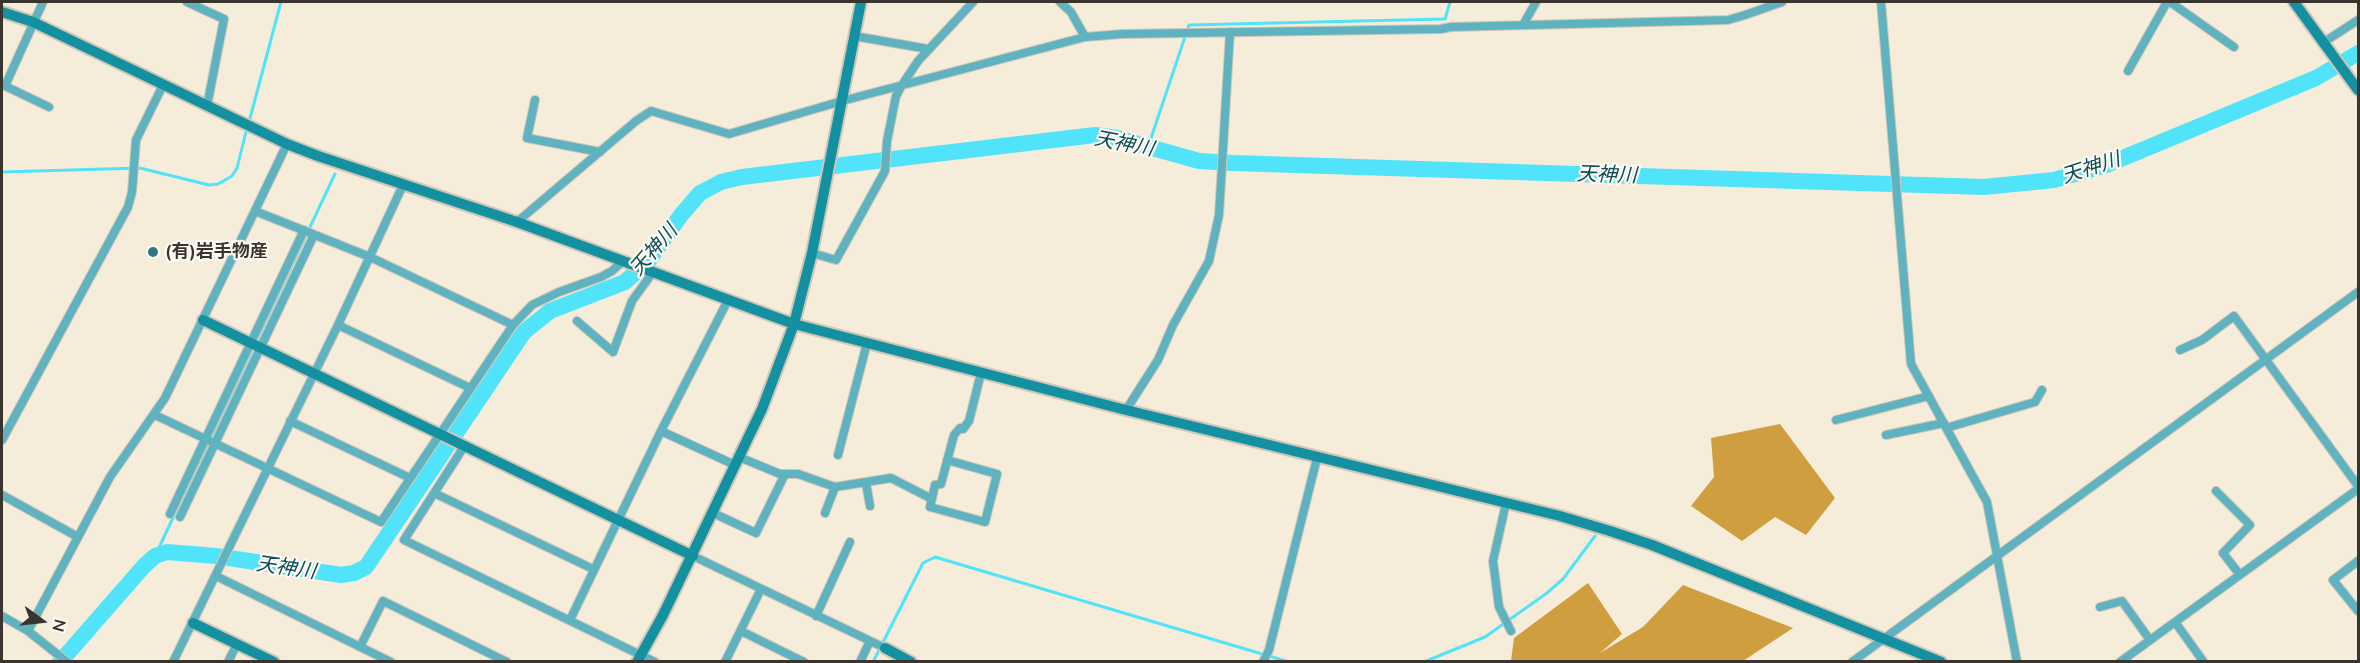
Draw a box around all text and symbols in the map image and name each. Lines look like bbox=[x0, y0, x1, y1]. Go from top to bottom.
water label: 天神川 bbox=[1092, 126, 1156, 162]
water label: 天神川 bbox=[2059, 147, 2123, 189]
water label: 天神川 bbox=[1577, 162, 1637, 188]
water label: 天神川 bbox=[625, 219, 683, 281]
place label: (有)岩手物産 bbox=[165, 241, 268, 263]
marker: (有)岩手物産 bbox=[146, 245, 160, 259]
water label: 天神川 bbox=[255, 552, 317, 584]
north arrow bbox=[12, 591, 72, 651]
text: N bbox=[48, 617, 71, 634]

